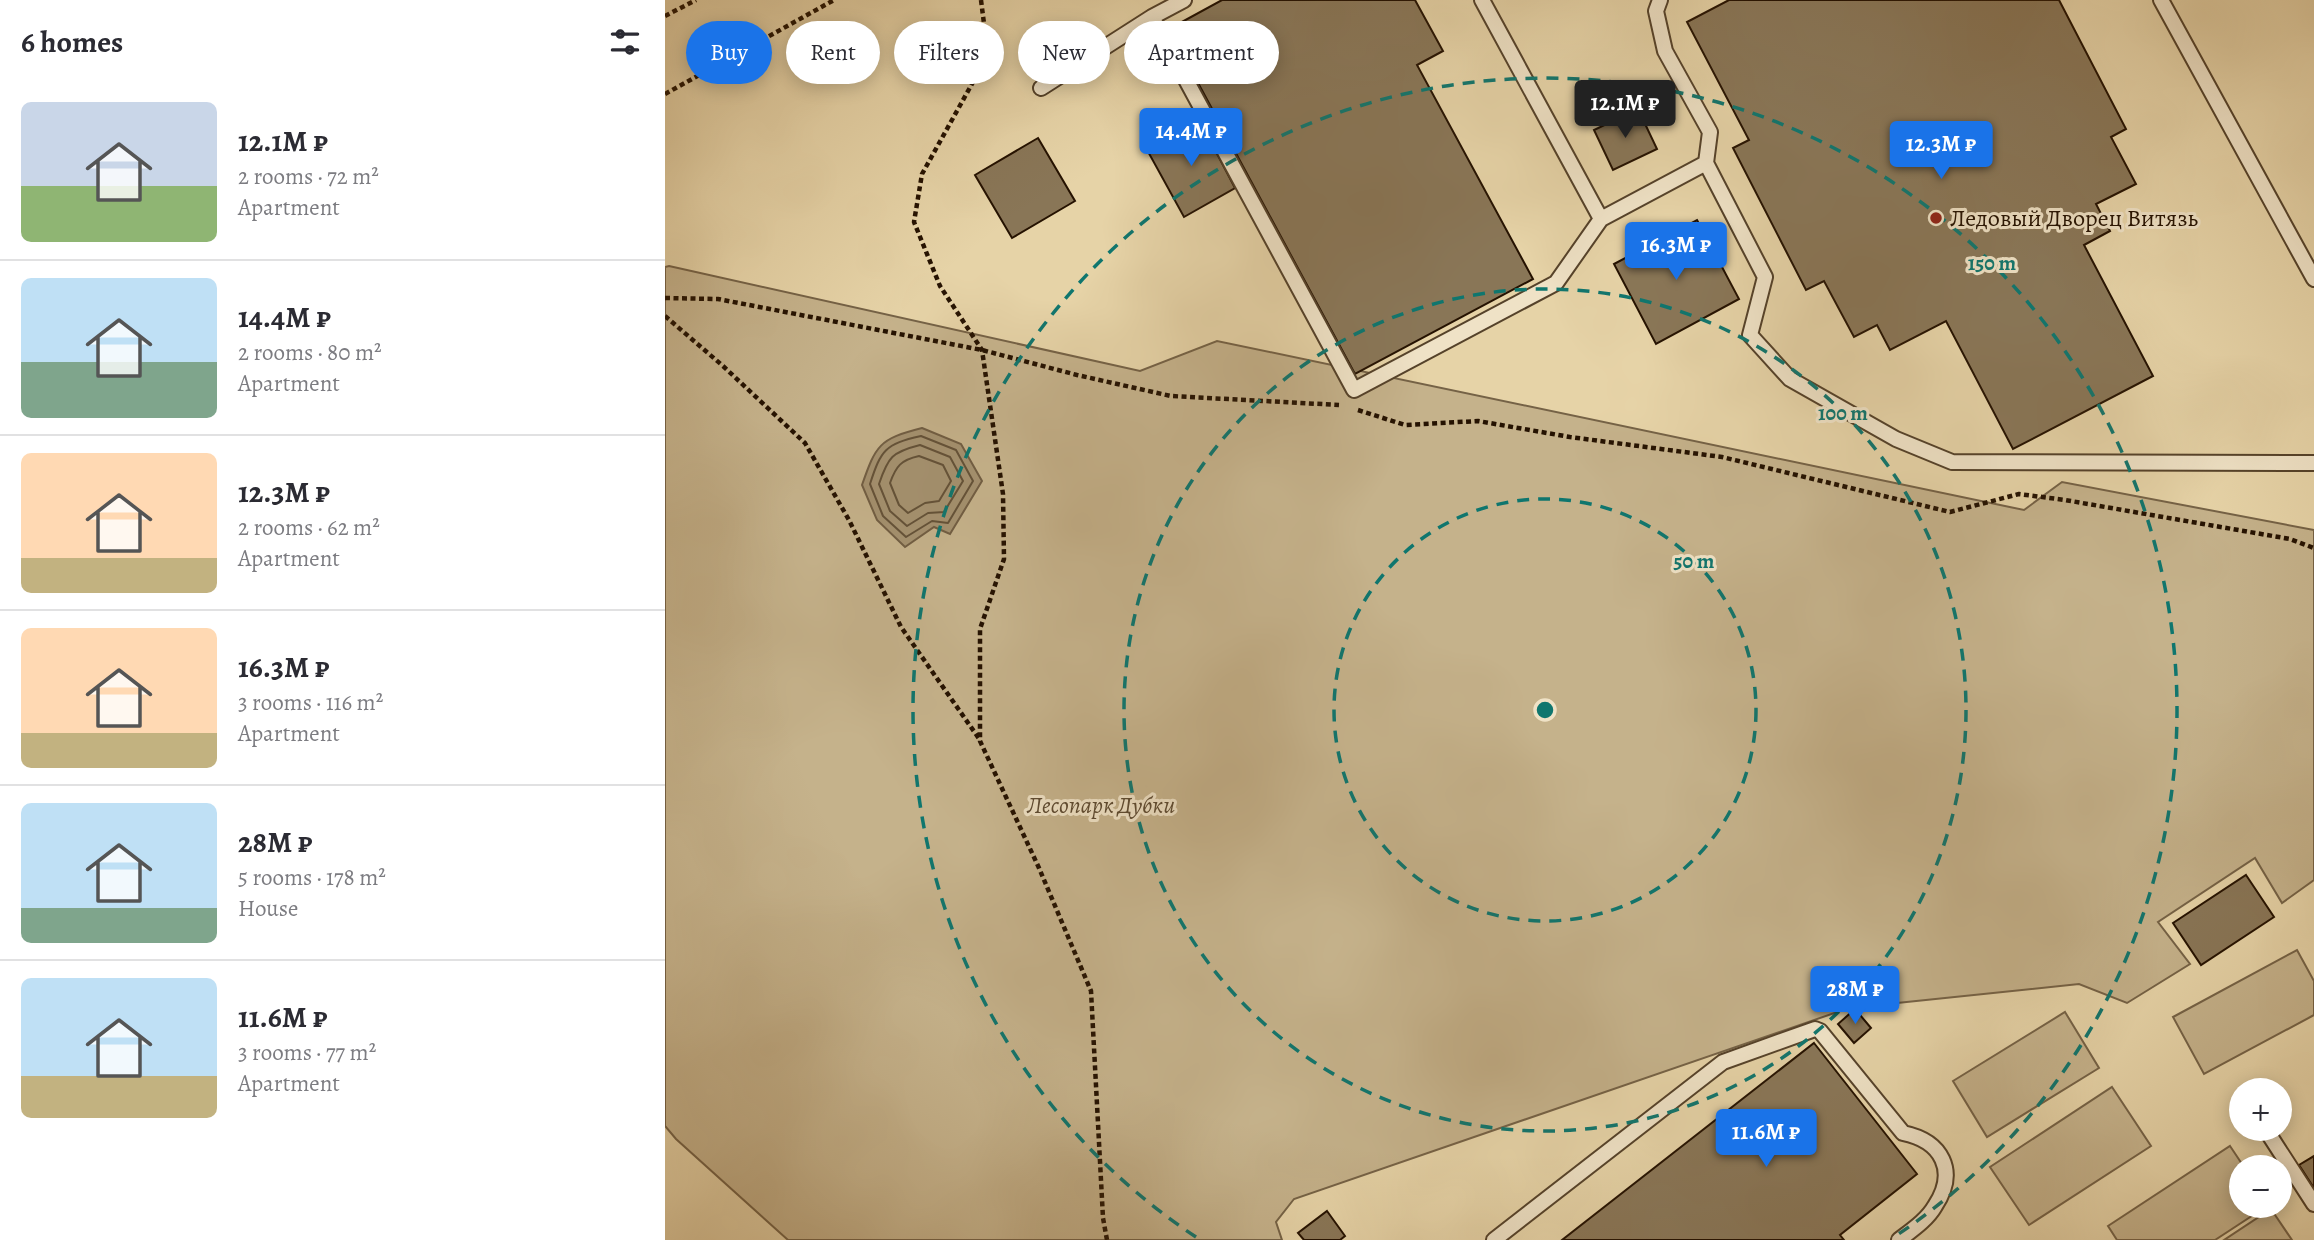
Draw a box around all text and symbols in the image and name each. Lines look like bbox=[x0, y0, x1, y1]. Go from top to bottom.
chip: Buy bbox=[686, 21, 772, 84]
chip: Rent bbox=[786, 21, 880, 84]
chip: Filters bbox=[894, 21, 1004, 84]
chip: New bbox=[1018, 21, 1110, 84]
chip: Apartment bbox=[1124, 21, 1279, 84]
text: 6 homes bbox=[21, 22, 123, 62]
icon: filters bbox=[606, 23, 644, 61]
pin: 12.1M ₽ bbox=[1560, 80, 1690, 140]
text: 12.1M ₽ bbox=[1591, 87, 1659, 118]
pin: 14.4M ₽ bbox=[1126, 108, 1256, 168]
text: 14.4M ₽ bbox=[1155, 115, 1227, 146]
text: 12.1M ₽ bbox=[238, 121, 328, 161]
pin: 12.3M ₽ bbox=[1876, 122, 2006, 181]
text: 12.3M ₽ bbox=[1906, 128, 1976, 159]
icon: home bbox=[77, 130, 161, 214]
text: 2 rooms · 72 m² bbox=[238, 161, 379, 192]
text: Apartment bbox=[238, 192, 340, 223]
place label: Ледовый Дворец Витязь bbox=[1950, 202, 2198, 234]
marker: Ледовый Дворец Витязь bbox=[1928, 210, 1944, 226]
pin: 16.3M ₽ bbox=[1611, 222, 1741, 282]
text: 16.3M ₽ bbox=[1641, 229, 1711, 260]
text: 150 m bbox=[1968, 249, 2017, 277]
text: 14.4M ₽ bbox=[238, 297, 331, 337]
icon: home bbox=[77, 306, 161, 390]
text: 2 rooms · 80 m² bbox=[238, 337, 382, 368]
text: Apartment bbox=[238, 368, 340, 399]
text: 100 m bbox=[1818, 399, 1868, 427]
text: 12.3M ₽ bbox=[238, 472, 330, 512]
icon: home bbox=[77, 481, 161, 565]
text: 2 rooms · 62 m² bbox=[238, 512, 380, 543]
text: Apartment bbox=[238, 543, 340, 574]
text: 50 m bbox=[1674, 547, 1715, 575]
text: 16.3M ₽ bbox=[238, 647, 330, 687]
icon: home bbox=[77, 656, 161, 740]
text: 3 rooms · 116 m² bbox=[238, 687, 383, 718]
centre of rings bbox=[1533, 698, 1557, 722]
text: Apartment bbox=[238, 718, 340, 749]
park label: Лесопарк Дубки bbox=[1026, 789, 1175, 821]
text: 28M ₽ bbox=[238, 822, 313, 862]
icon: home bbox=[77, 831, 161, 915]
text: 5 rooms · 178 m² bbox=[238, 862, 386, 893]
text: House bbox=[238, 893, 298, 924]
pin: 28M ₽ bbox=[1806, 967, 1904, 1026]
text: 28M ₽ bbox=[1826, 973, 1884, 1004]
text: 11.6M ₽ bbox=[238, 997, 327, 1037]
icon: home bbox=[77, 1006, 161, 1090]
text: 3 rooms · 77 m² bbox=[238, 1037, 376, 1068]
text: Apartment bbox=[238, 1068, 340, 1099]
map controls bbox=[2229, 1078, 2292, 1218]
button: + bbox=[2229, 1078, 2292, 1141]
pin: 11.6M ₽ bbox=[1701, 1110, 1831, 1169]
text: 11.6M ₽ bbox=[1732, 1116, 1800, 1147]
button: − bbox=[2229, 1155, 2292, 1218]

